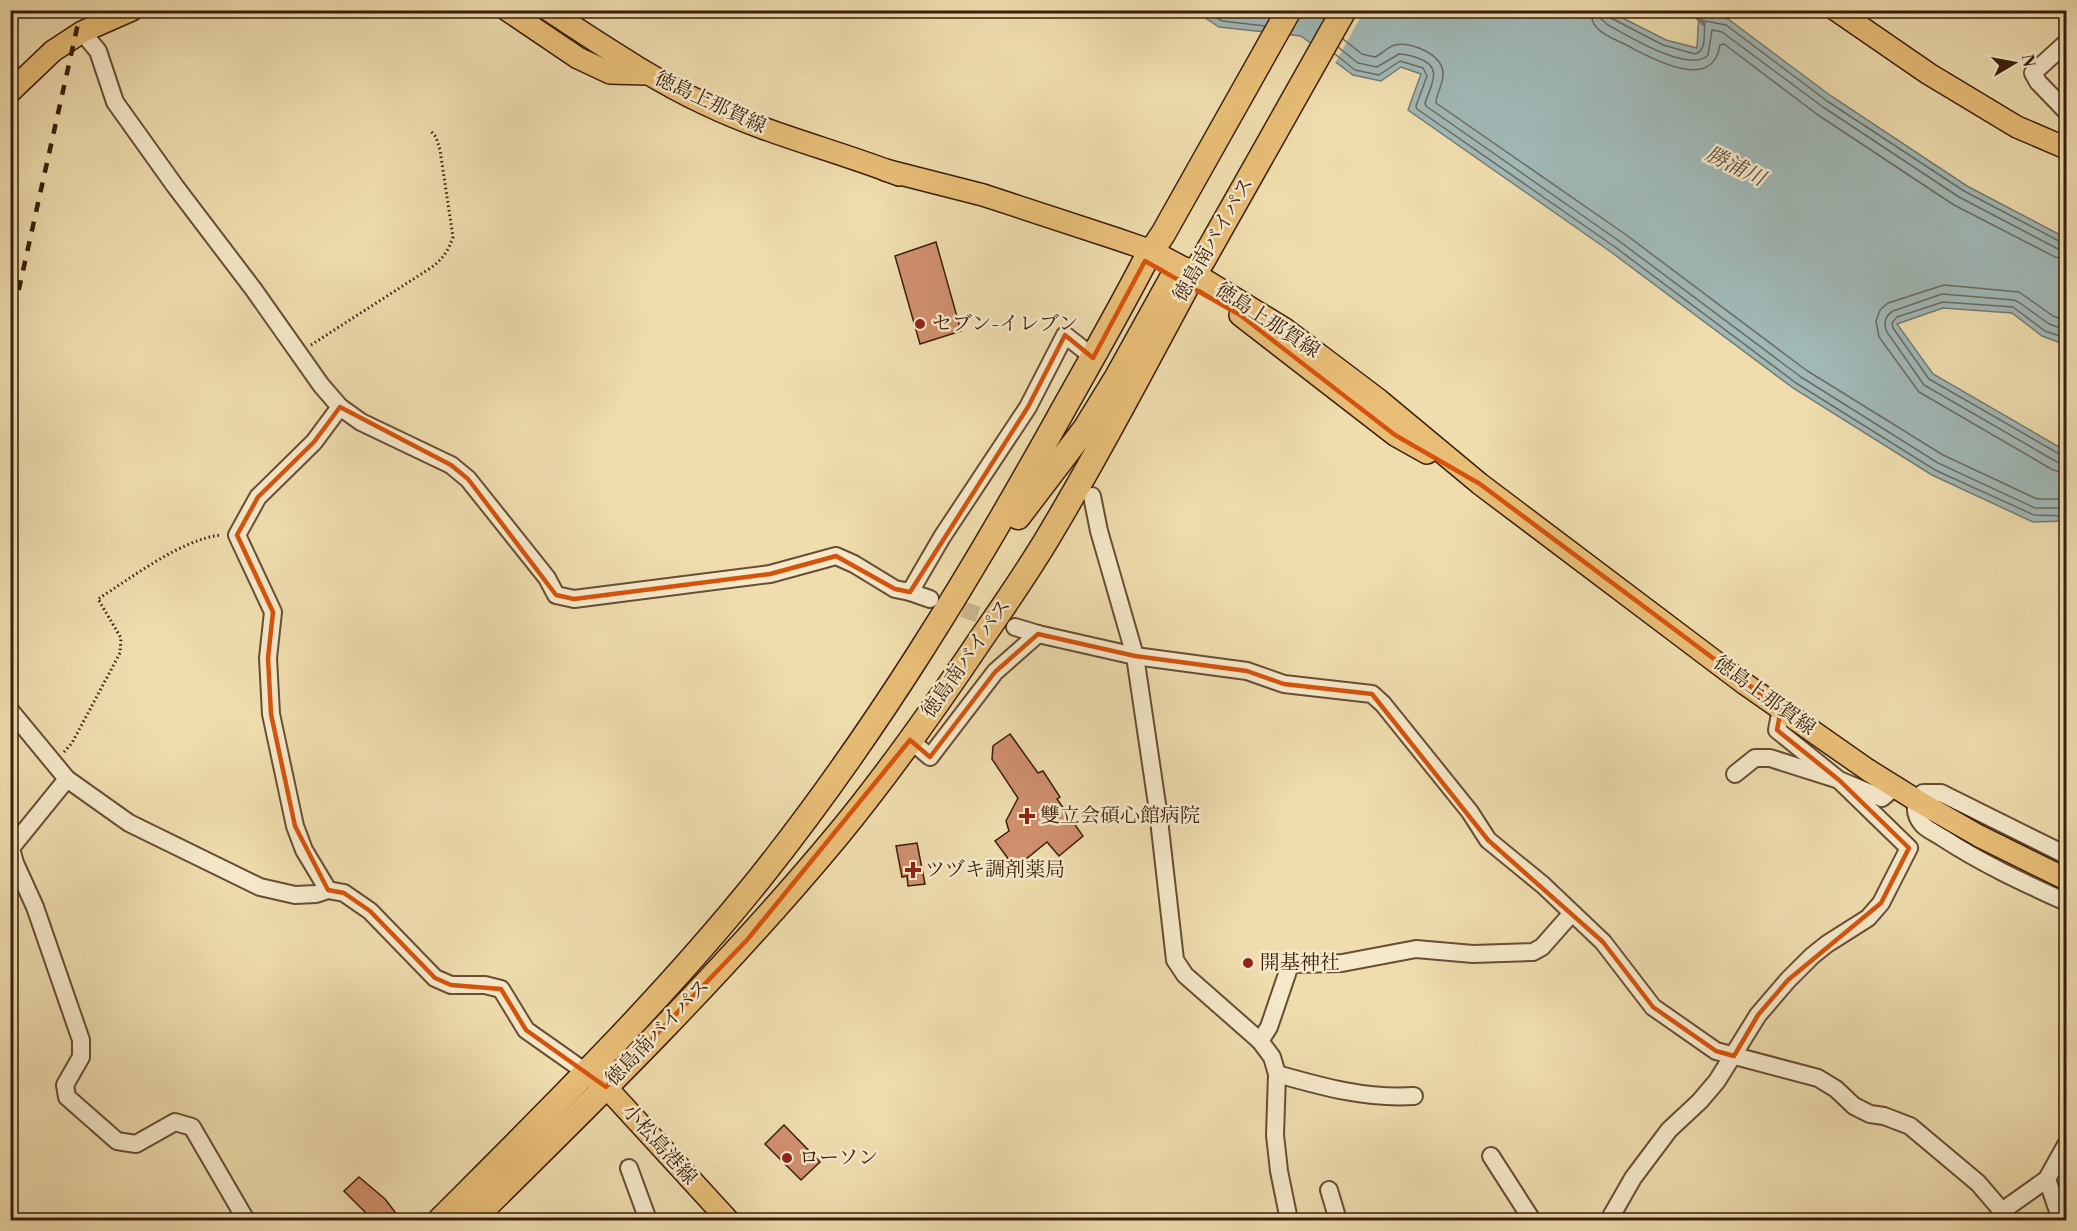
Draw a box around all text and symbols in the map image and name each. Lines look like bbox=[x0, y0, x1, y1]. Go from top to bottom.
north arrow bbox=[1984, 33, 2044, 93]
text: N bbox=[2017, 53, 2039, 69]
street label: 徳島上那賀線 bbox=[650, 66, 770, 140]
water label: 勝浦川 bbox=[1701, 142, 1771, 193]
street label: 徳島南バイパス bbox=[1168, 173, 1260, 307]
street label: 徳島上那賀線 bbox=[1210, 278, 1324, 364]
place label: セブン-イレブン bbox=[932, 312, 1078, 337]
marker: セブン-イレブン bbox=[913, 317, 927, 331]
street label: 徳島南バイパス bbox=[917, 595, 1017, 723]
street label: 徳島上那賀線 bbox=[1708, 651, 1820, 741]
place label: 雙立会碩心館病院 bbox=[1040, 804, 1200, 829]
marker: 雙立会碩心館病院 bbox=[1018, 807, 1036, 825]
place label: ツヅキ調剤薬局 bbox=[925, 858, 1065, 883]
marker: ツヅキ調剤薬局 bbox=[906, 863, 920, 877]
place label: 開基神社 bbox=[1260, 951, 1340, 976]
marker: 開基神社 bbox=[1241, 956, 1255, 970]
street label: 徳島南バイパス bbox=[601, 974, 715, 1092]
street label: 小松島港線 bbox=[616, 1099, 702, 1191]
place label: ローソン bbox=[799, 1146, 878, 1171]
marker: ローソン bbox=[780, 1151, 794, 1165]

